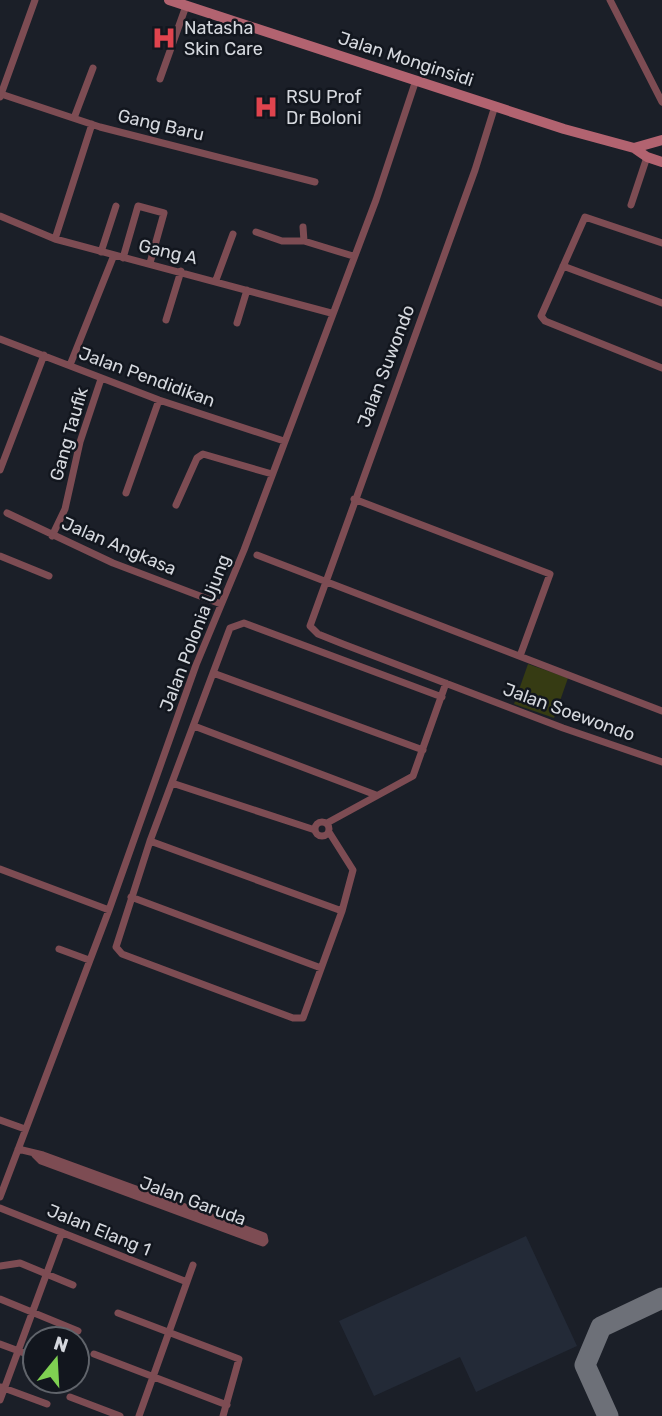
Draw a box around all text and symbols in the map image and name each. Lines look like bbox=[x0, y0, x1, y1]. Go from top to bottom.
place label: Natasha Skin Care bbox=[184, 17, 263, 60]
hospital icon: Natasha Skin Care bbox=[150, 24, 178, 52]
street label: Jalan Monginsidi bbox=[336, 27, 476, 91]
place label: RSU Prof Dr Boloni bbox=[286, 86, 362, 129]
hospital icon: RSU Prof Dr Boloni bbox=[252, 93, 280, 121]
street label: Gang Baru bbox=[116, 104, 206, 146]
street label: Gang A bbox=[136, 235, 200, 269]
street label: Jalan Suwondo bbox=[353, 302, 419, 430]
street label: Jalan Pendidikan bbox=[76, 342, 218, 412]
street label: Gang Taufik bbox=[45, 384, 93, 483]
street label: Jalan Angkasa bbox=[58, 512, 180, 580]
street label: Jalan Polonia Ujung bbox=[155, 551, 235, 715]
street label: Jalan Soewondo bbox=[500, 678, 638, 746]
street label: Jalan Garuda bbox=[137, 1172, 249, 1230]
street label: Jalan Elang 1 bbox=[44, 1199, 154, 1261]
north arrow bbox=[21, 1325, 91, 1395]
text: N bbox=[51, 1331, 71, 1357]

